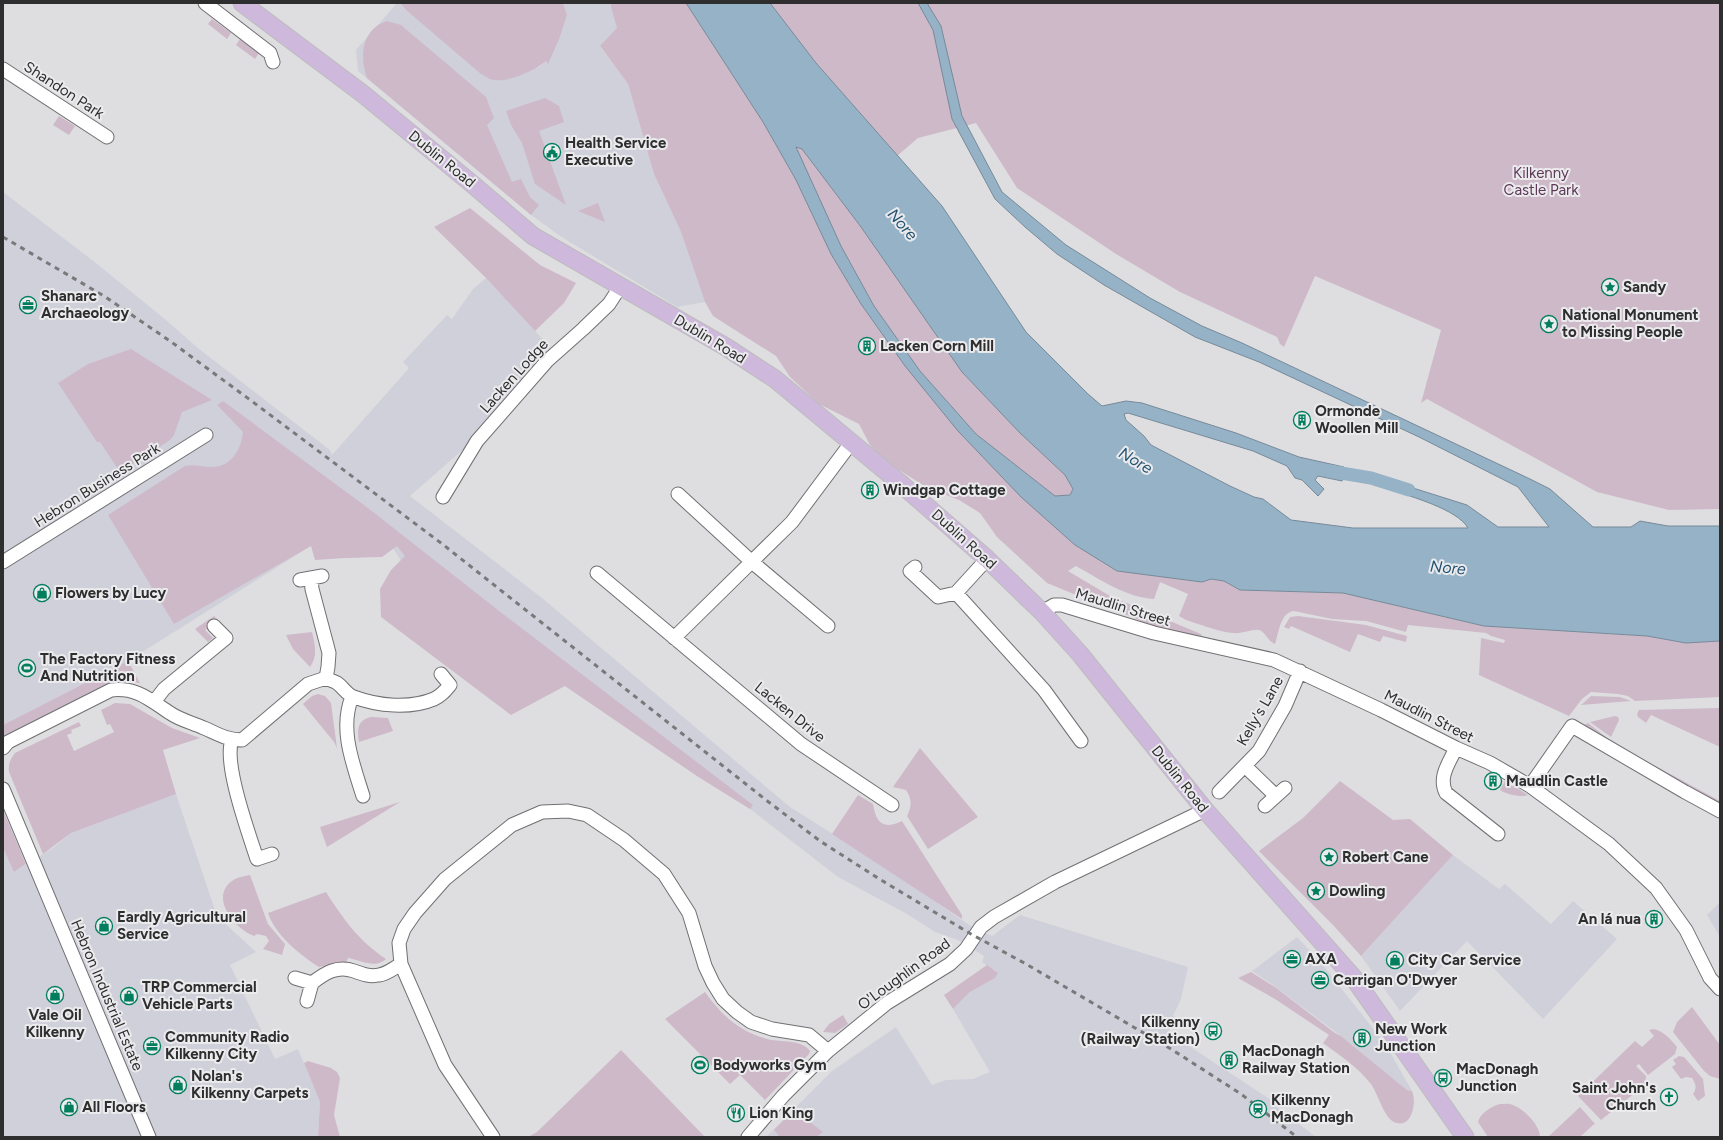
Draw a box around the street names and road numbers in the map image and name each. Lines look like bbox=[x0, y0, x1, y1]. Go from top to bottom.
street label: Shandon Park bbox=[21, 57, 108, 123]
street label: Dublin Road bbox=[405, 127, 479, 191]
street label: Dublin Road bbox=[671, 310, 749, 368]
street label: Lacken Lodge bbox=[476, 335, 552, 417]
street label: Hebron Business Park bbox=[31, 439, 164, 531]
street label: Dublin Road bbox=[928, 505, 1000, 573]
street label: Maudlin Street bbox=[1073, 584, 1173, 630]
street label: Kelly's Lane bbox=[1233, 673, 1287, 749]
street label: Lacken Drive bbox=[751, 678, 829, 746]
street label: Maudlin Street bbox=[1381, 686, 1477, 746]
street label: Dublin Road bbox=[1148, 742, 1212, 816]
street label: Hebron Industrial Estate bbox=[67, 917, 147, 1073]
street label: O'Loughlin Road bbox=[854, 934, 954, 1014]

